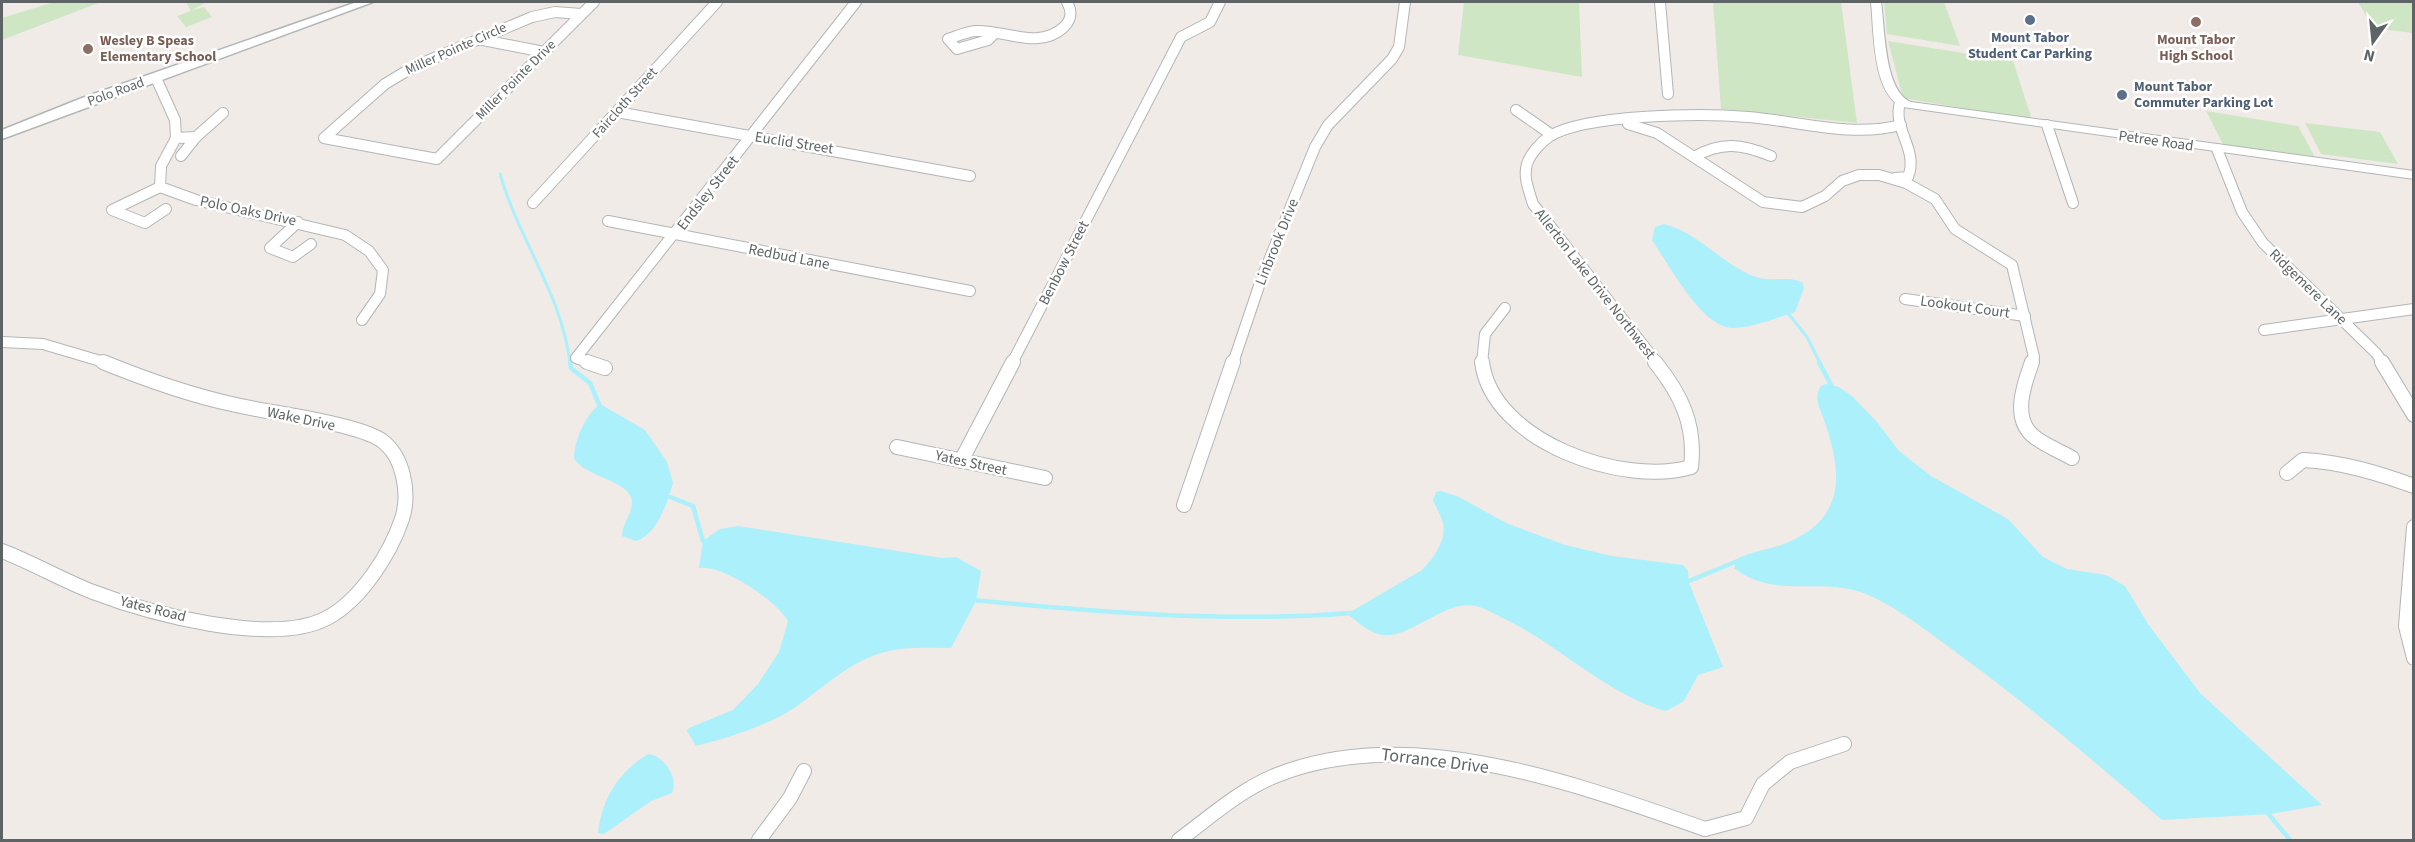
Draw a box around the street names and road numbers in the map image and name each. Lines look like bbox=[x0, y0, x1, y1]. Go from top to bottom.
street label: Miller Pointe Circle bbox=[402, 18, 510, 80]
street label: Miller Pointe Drive bbox=[471, 35, 561, 125]
street label: Faircloth Street bbox=[588, 63, 662, 143]
street label: Polo Road bbox=[85, 72, 147, 112]
street label: Petree Road bbox=[2117, 125, 2195, 157]
street label: Euclid Street bbox=[753, 126, 835, 160]
street label: Endsley Street bbox=[672, 151, 744, 235]
street label: Polo Oaks Drive bbox=[198, 191, 298, 231]
street label: Linbrook Drive bbox=[1250, 196, 1304, 288]
street label: Allerton Lake Drive Northwest bbox=[1529, 204, 1661, 364]
street label: Benbow Street bbox=[1034, 217, 1094, 309]
street label: Redbud Lane bbox=[747, 239, 831, 275]
street label: Ridgemere Lane bbox=[2264, 244, 2352, 330]
street label: Lookout Court bbox=[1919, 290, 2011, 324]
street label: Wake Drive bbox=[265, 402, 337, 436]
street label: Yates Street bbox=[932, 445, 1009, 481]
street label: Yates Road bbox=[117, 590, 188, 627]
street label: Torrance Drive bbox=[1380, 742, 1490, 780]

